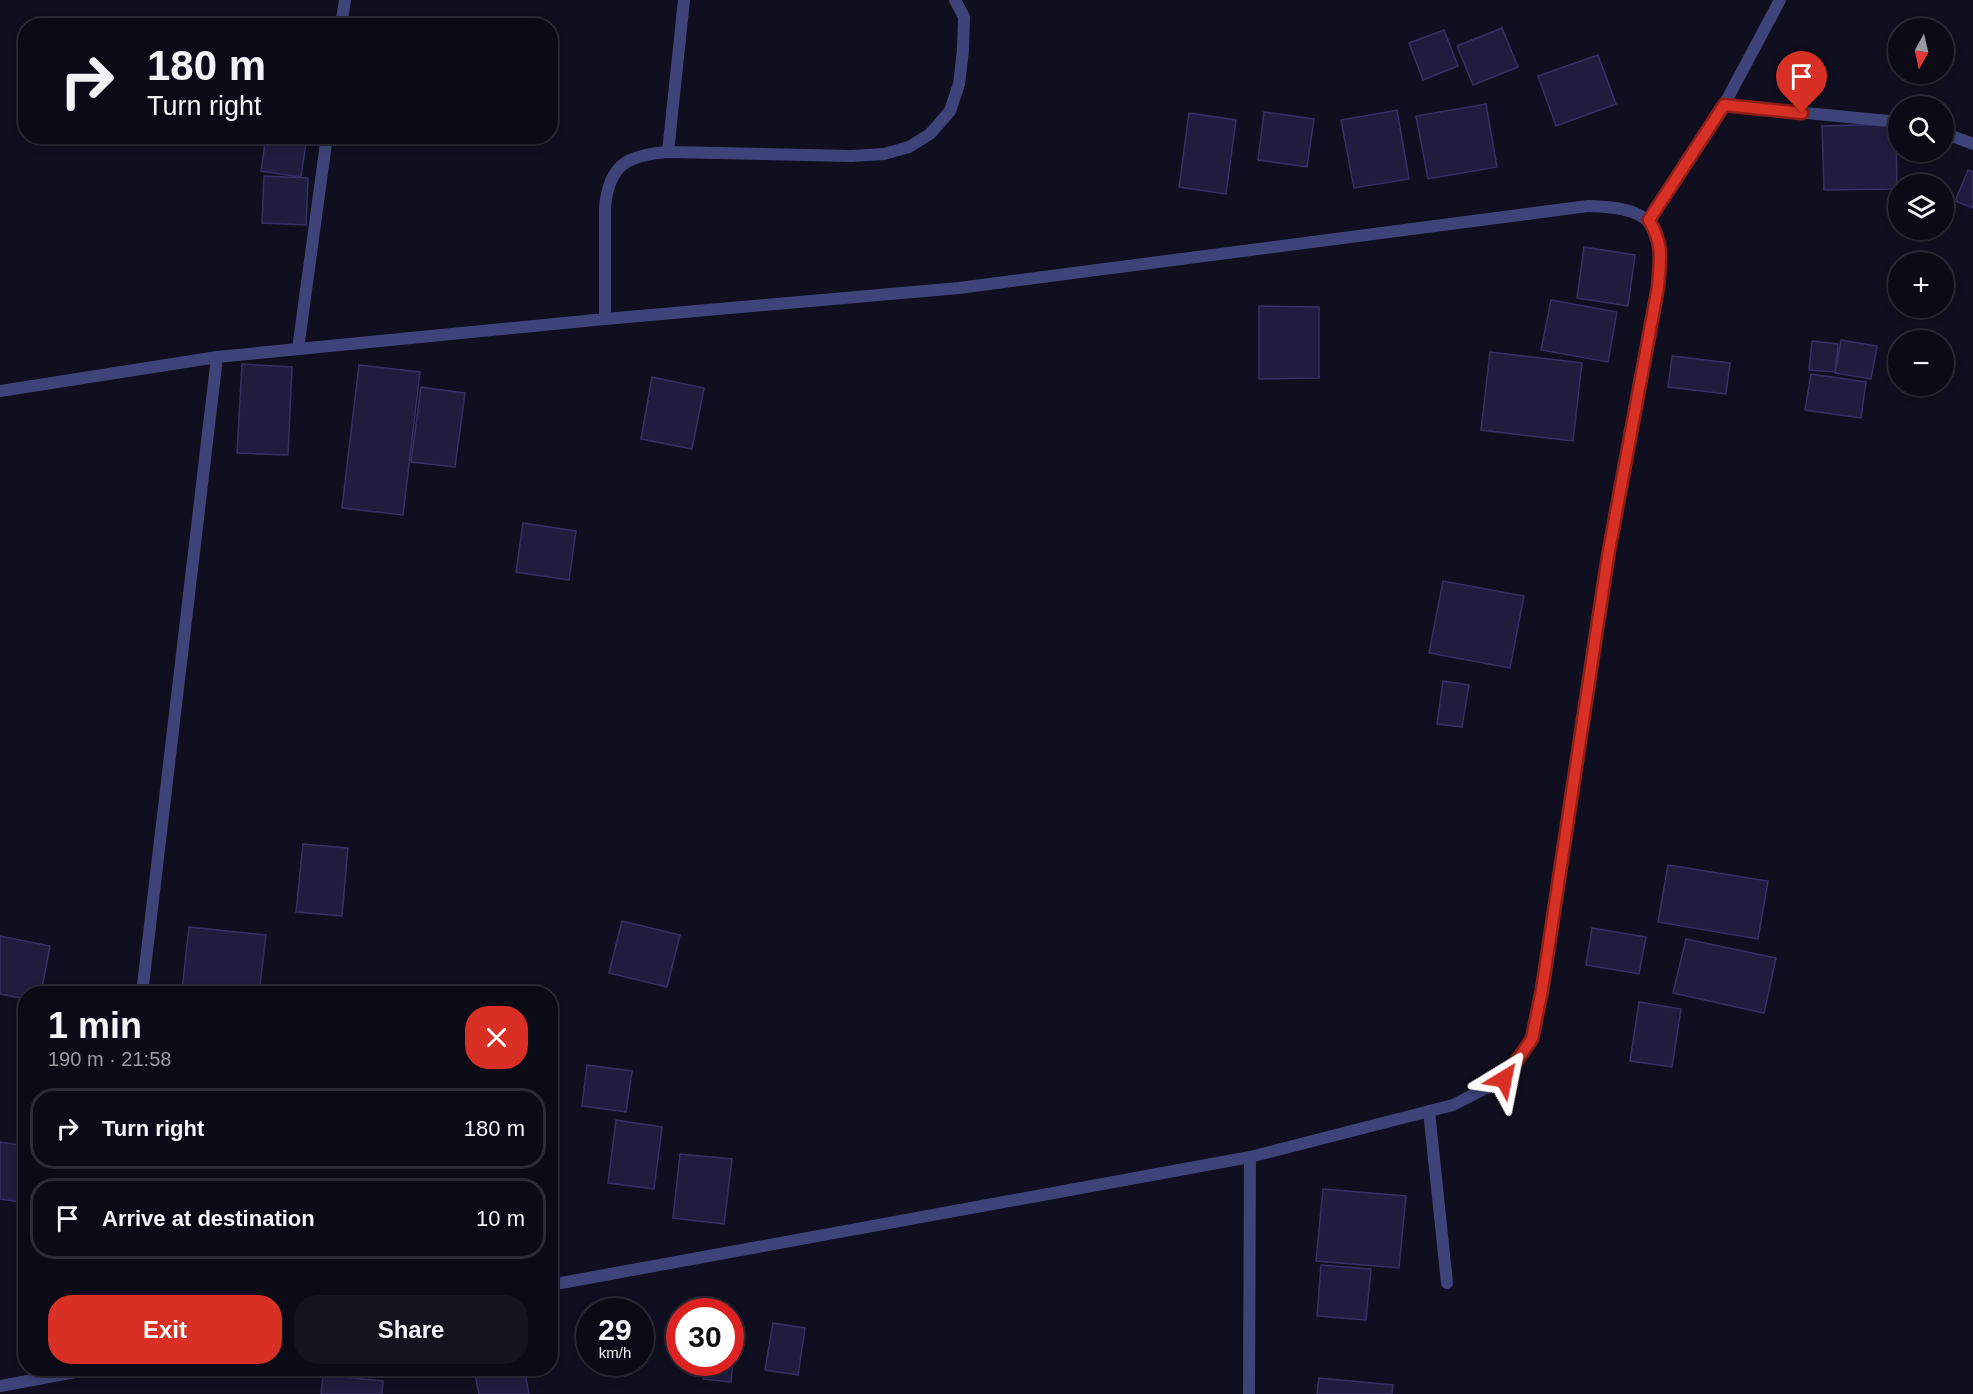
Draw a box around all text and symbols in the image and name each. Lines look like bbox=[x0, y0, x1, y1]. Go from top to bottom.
north arrow bbox=[1888, 18, 1954, 84]
map controls bbox=[1888, 18, 1954, 396]
icon: right bbox=[48, 42, 126, 120]
text: 180 m bbox=[147, 42, 266, 89]
pin bbox=[1776, 51, 1827, 113]
icon: arrive bbox=[1785, 60, 1818, 93]
text: Turn right bbox=[147, 91, 262, 121]
button: search bbox=[1888, 96, 1954, 162]
button: layers bbox=[1888, 174, 1954, 240]
button: + bbox=[1888, 252, 1954, 318]
button: − bbox=[1888, 330, 1954, 396]
text: 1 min bbox=[48, 1005, 142, 1046]
button: close bbox=[465, 1006, 528, 1069]
position arrow bbox=[1472, 1047, 1536, 1111]
text: 190 m · 21:58 bbox=[48, 1048, 171, 1070]
icon: right bbox=[51, 1112, 84, 1145]
text: Turn right bbox=[102, 1116, 204, 1141]
text: 180 m bbox=[464, 1116, 525, 1141]
icon: arrive bbox=[51, 1202, 84, 1235]
text: Arrive at destination bbox=[102, 1206, 315, 1231]
text: 10 m bbox=[476, 1206, 525, 1231]
button: Exit bbox=[48, 1295, 282, 1364]
button: Share bbox=[294, 1295, 528, 1364]
speed limit sign: 30 bbox=[666, 1298, 744, 1376]
text: 29 bbox=[598, 1313, 632, 1346]
text: km/h bbox=[599, 1344, 631, 1361]

